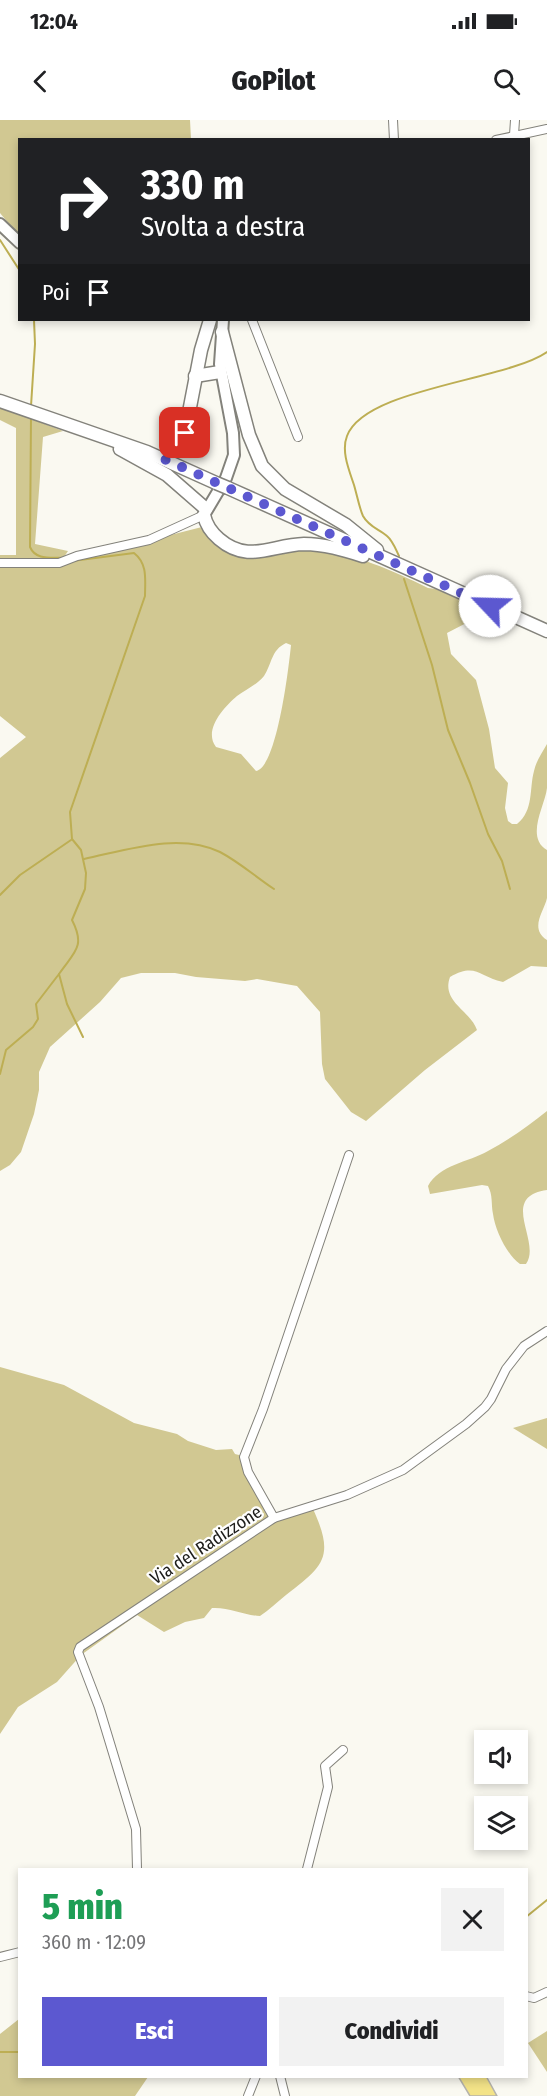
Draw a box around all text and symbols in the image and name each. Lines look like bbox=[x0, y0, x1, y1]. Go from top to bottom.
text: 12:04 bbox=[30, 8, 78, 35]
icon: back bbox=[24, 65, 57, 98]
text: GoPilot bbox=[232, 65, 315, 97]
icon: search bbox=[490, 65, 523, 98]
text: 330 m bbox=[141, 160, 244, 210]
icon: right bbox=[42, 162, 120, 240]
text: Svolta a destra bbox=[141, 211, 305, 243]
icon: arrive bbox=[82, 276, 115, 309]
text: Poi bbox=[42, 279, 70, 306]
pin bbox=[159, 407, 210, 458]
icon: arrive bbox=[168, 416, 201, 449]
position arrow bbox=[458, 574, 522, 638]
street label: Via del Radizzone bbox=[146, 1501, 266, 1589]
map controls bbox=[474, 1730, 528, 1850]
button: sound bbox=[474, 1730, 528, 1784]
button: layers bbox=[474, 1796, 528, 1850]
text: 5 min bbox=[42, 1885, 123, 1929]
button: close bbox=[441, 1888, 504, 1951]
text: 360 m · 12:09 bbox=[42, 1930, 146, 1954]
button: Esci bbox=[42, 1997, 267, 2066]
button: Condividi bbox=[279, 1997, 504, 2066]

